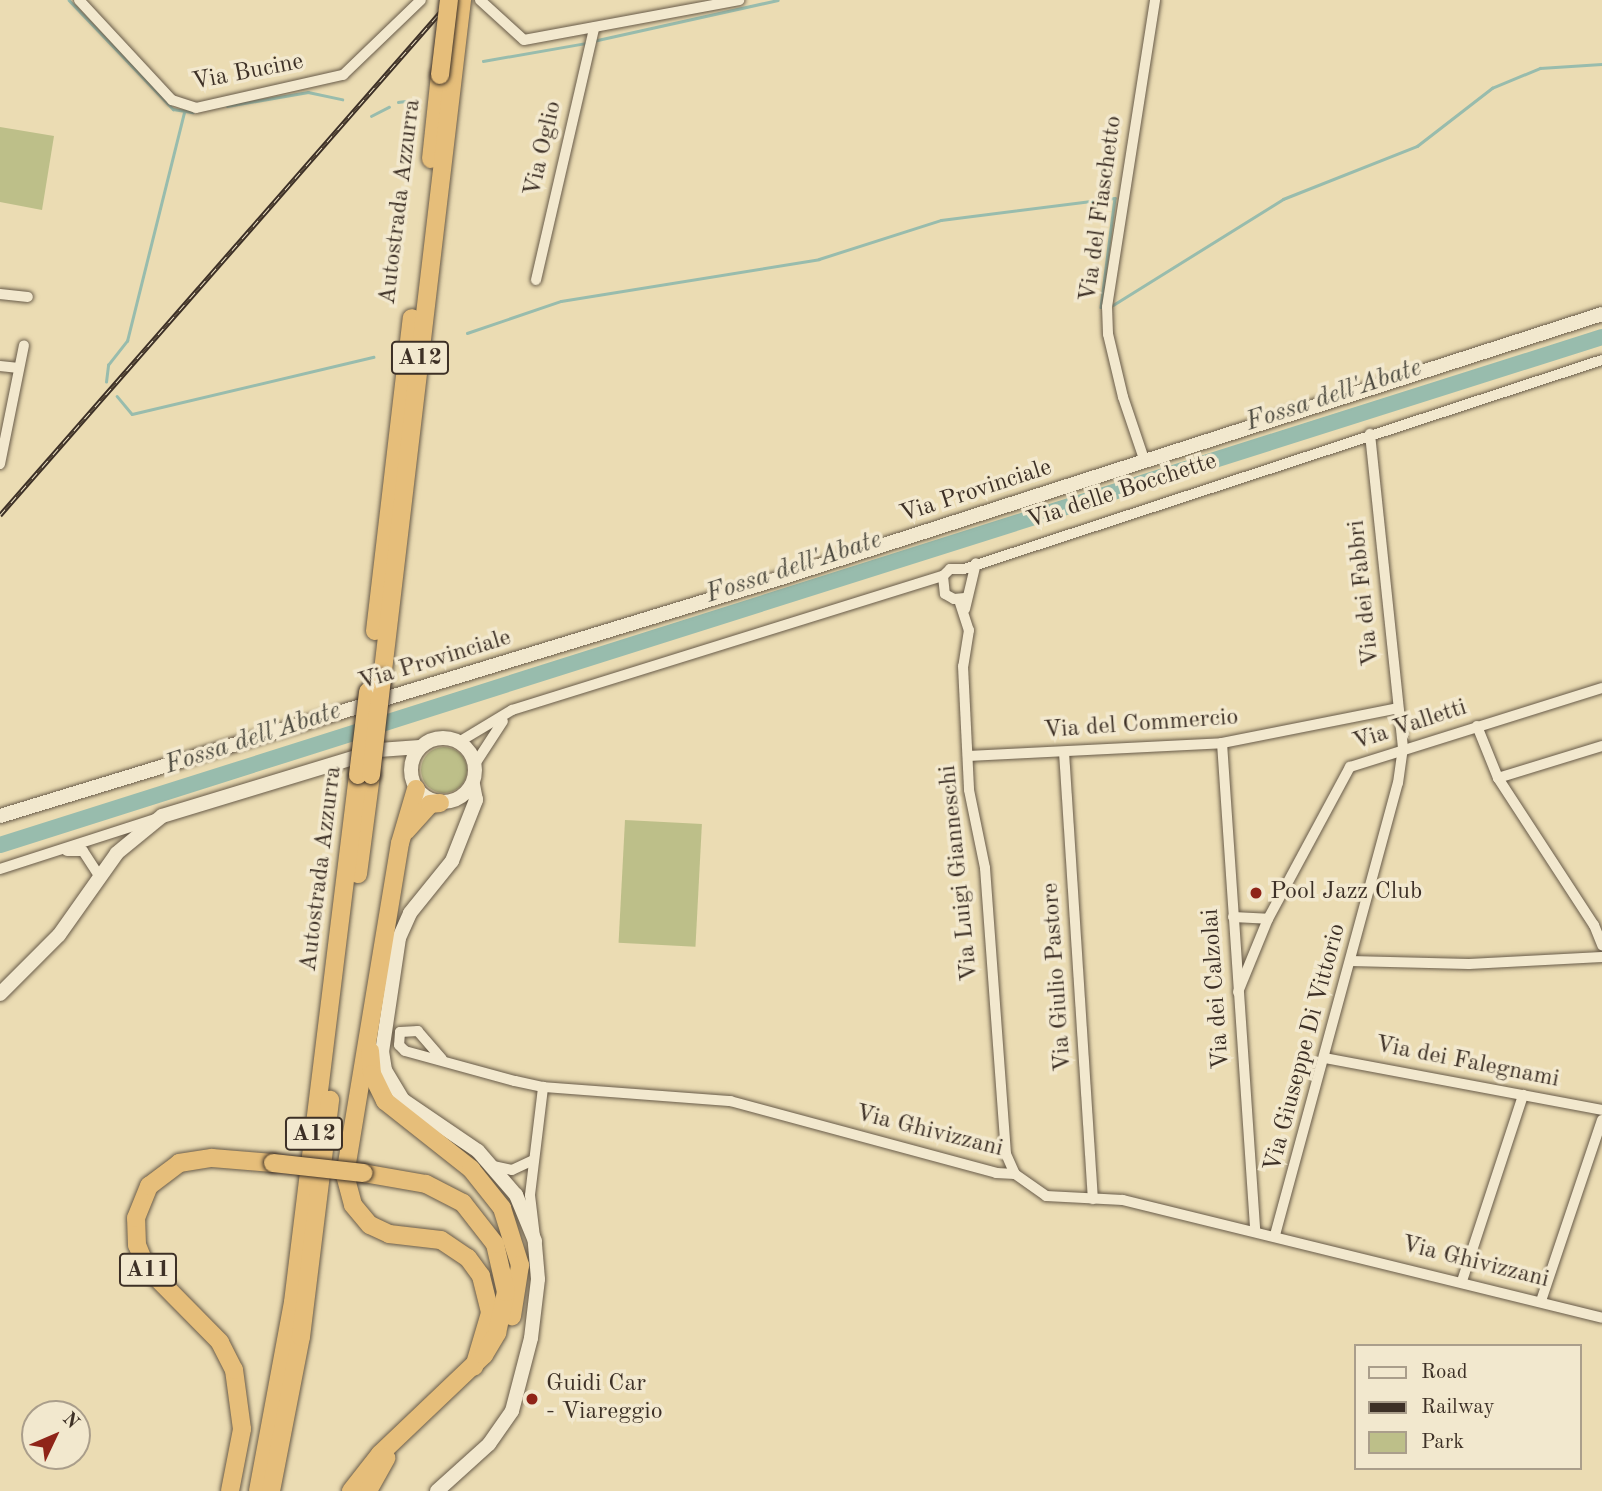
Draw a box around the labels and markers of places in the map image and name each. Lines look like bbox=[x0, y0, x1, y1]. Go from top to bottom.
place label: Pool Jazz Club bbox=[1270, 879, 1422, 907]
marker: Pool Jazz Club bbox=[1248, 885, 1264, 901]
place label: Guidi Car - Viareggio bbox=[546, 1371, 663, 1427]
marker: Guidi Car - Viareggio bbox=[524, 1391, 540, 1407]

